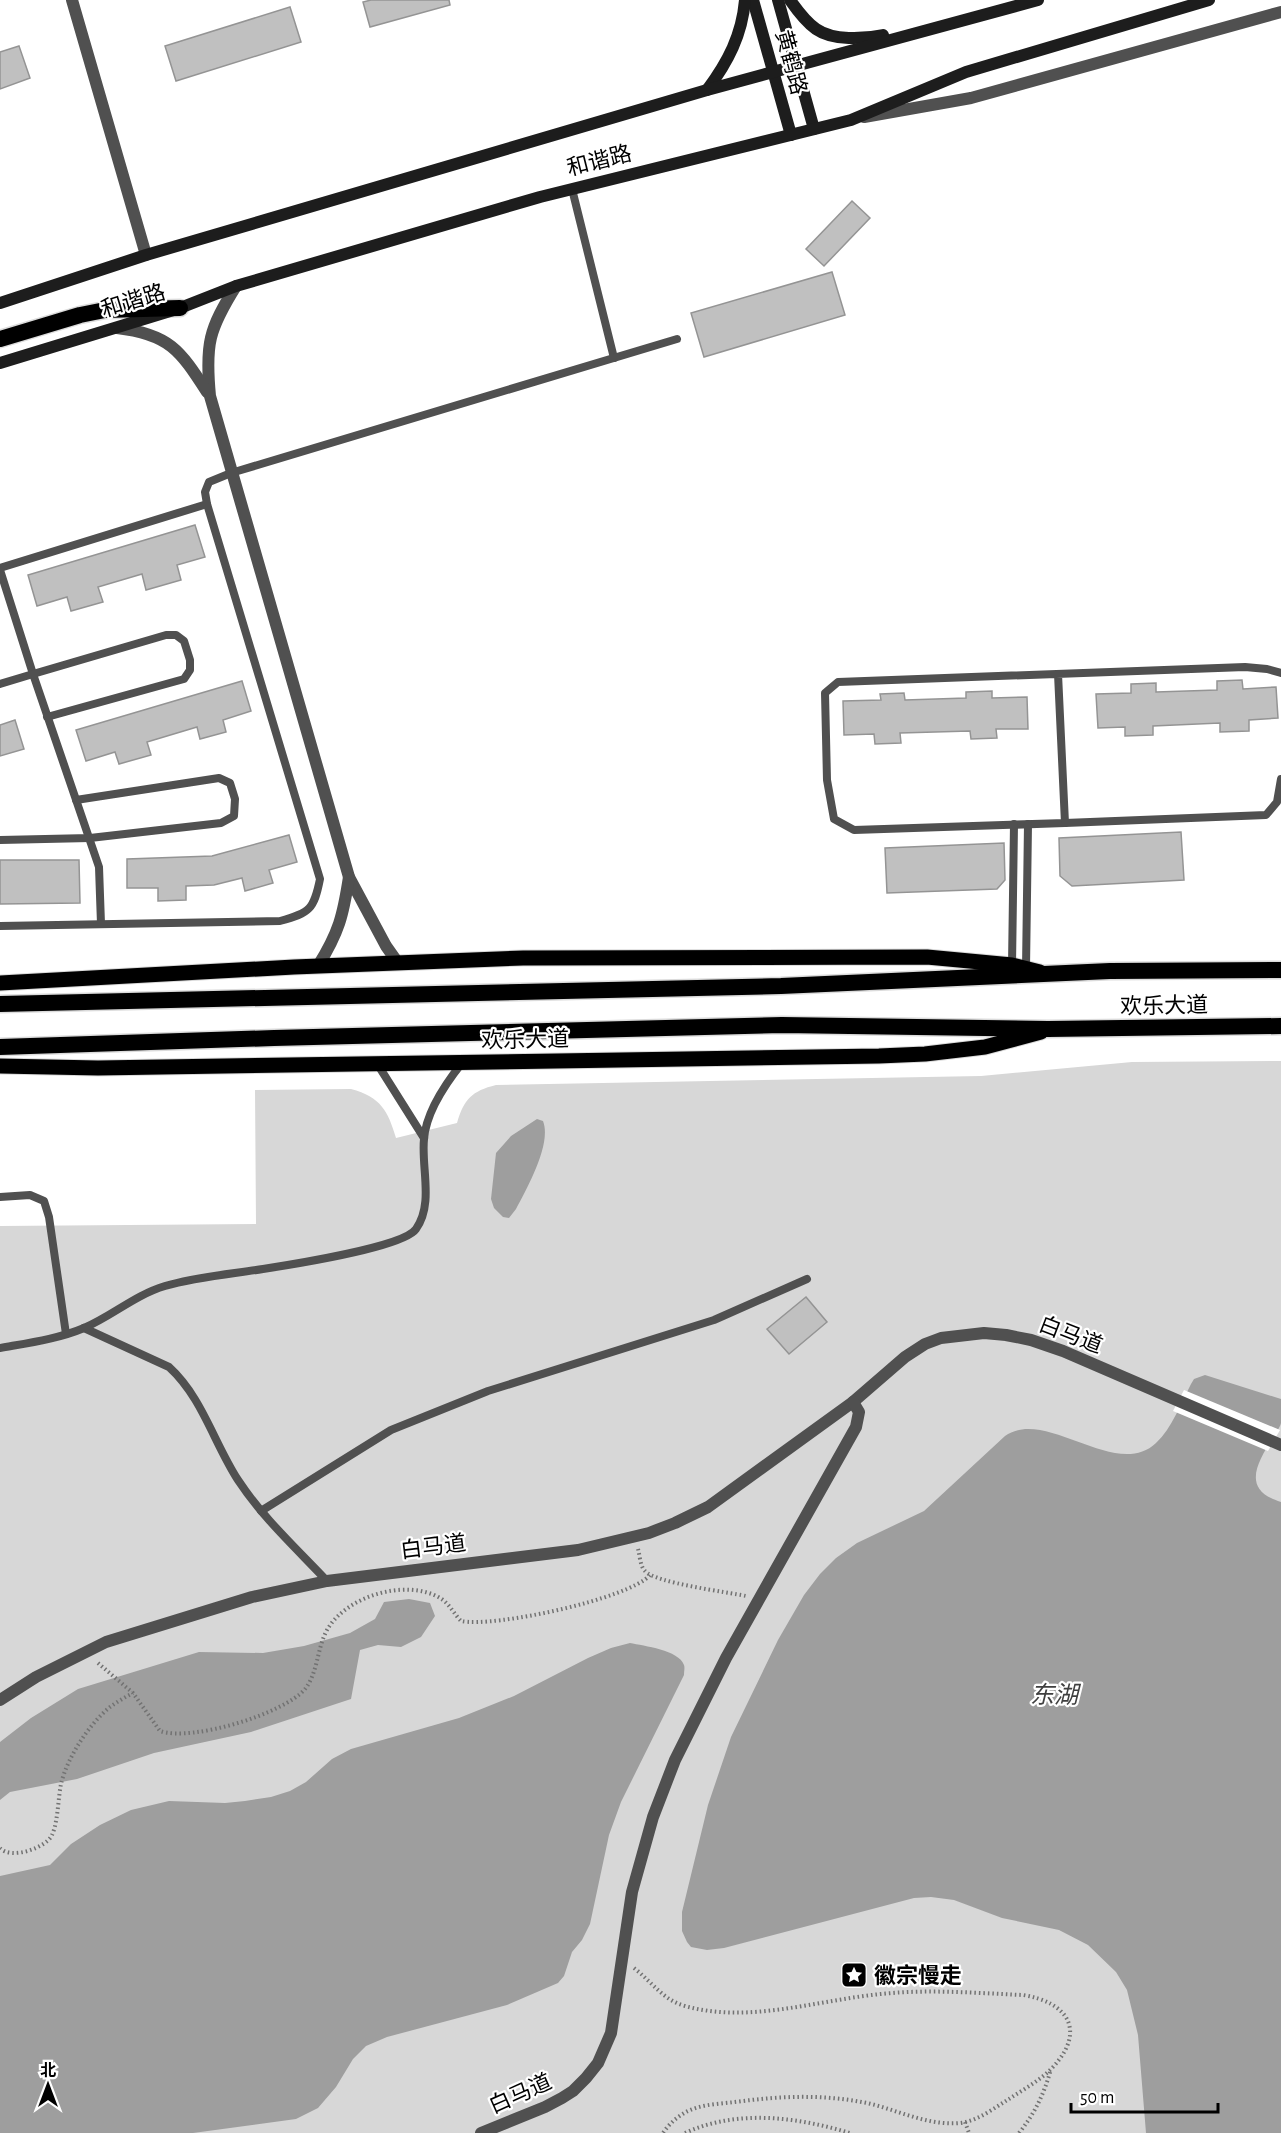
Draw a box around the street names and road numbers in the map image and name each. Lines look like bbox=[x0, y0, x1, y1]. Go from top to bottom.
street label: 黄鹤路 bbox=[772, 27, 811, 97]
street label: 和谐路 bbox=[564, 141, 634, 180]
street label: 和谐路 bbox=[98, 280, 168, 321]
street label: 欢乐大道 bbox=[1120, 993, 1208, 1018]
street label: 欢乐大道 bbox=[481, 1027, 569, 1052]
street label: 白马道 bbox=[1036, 1312, 1106, 1357]
street label: 白马道 bbox=[399, 1531, 467, 1562]
street label: 白马道 bbox=[485, 2070, 555, 2117]

